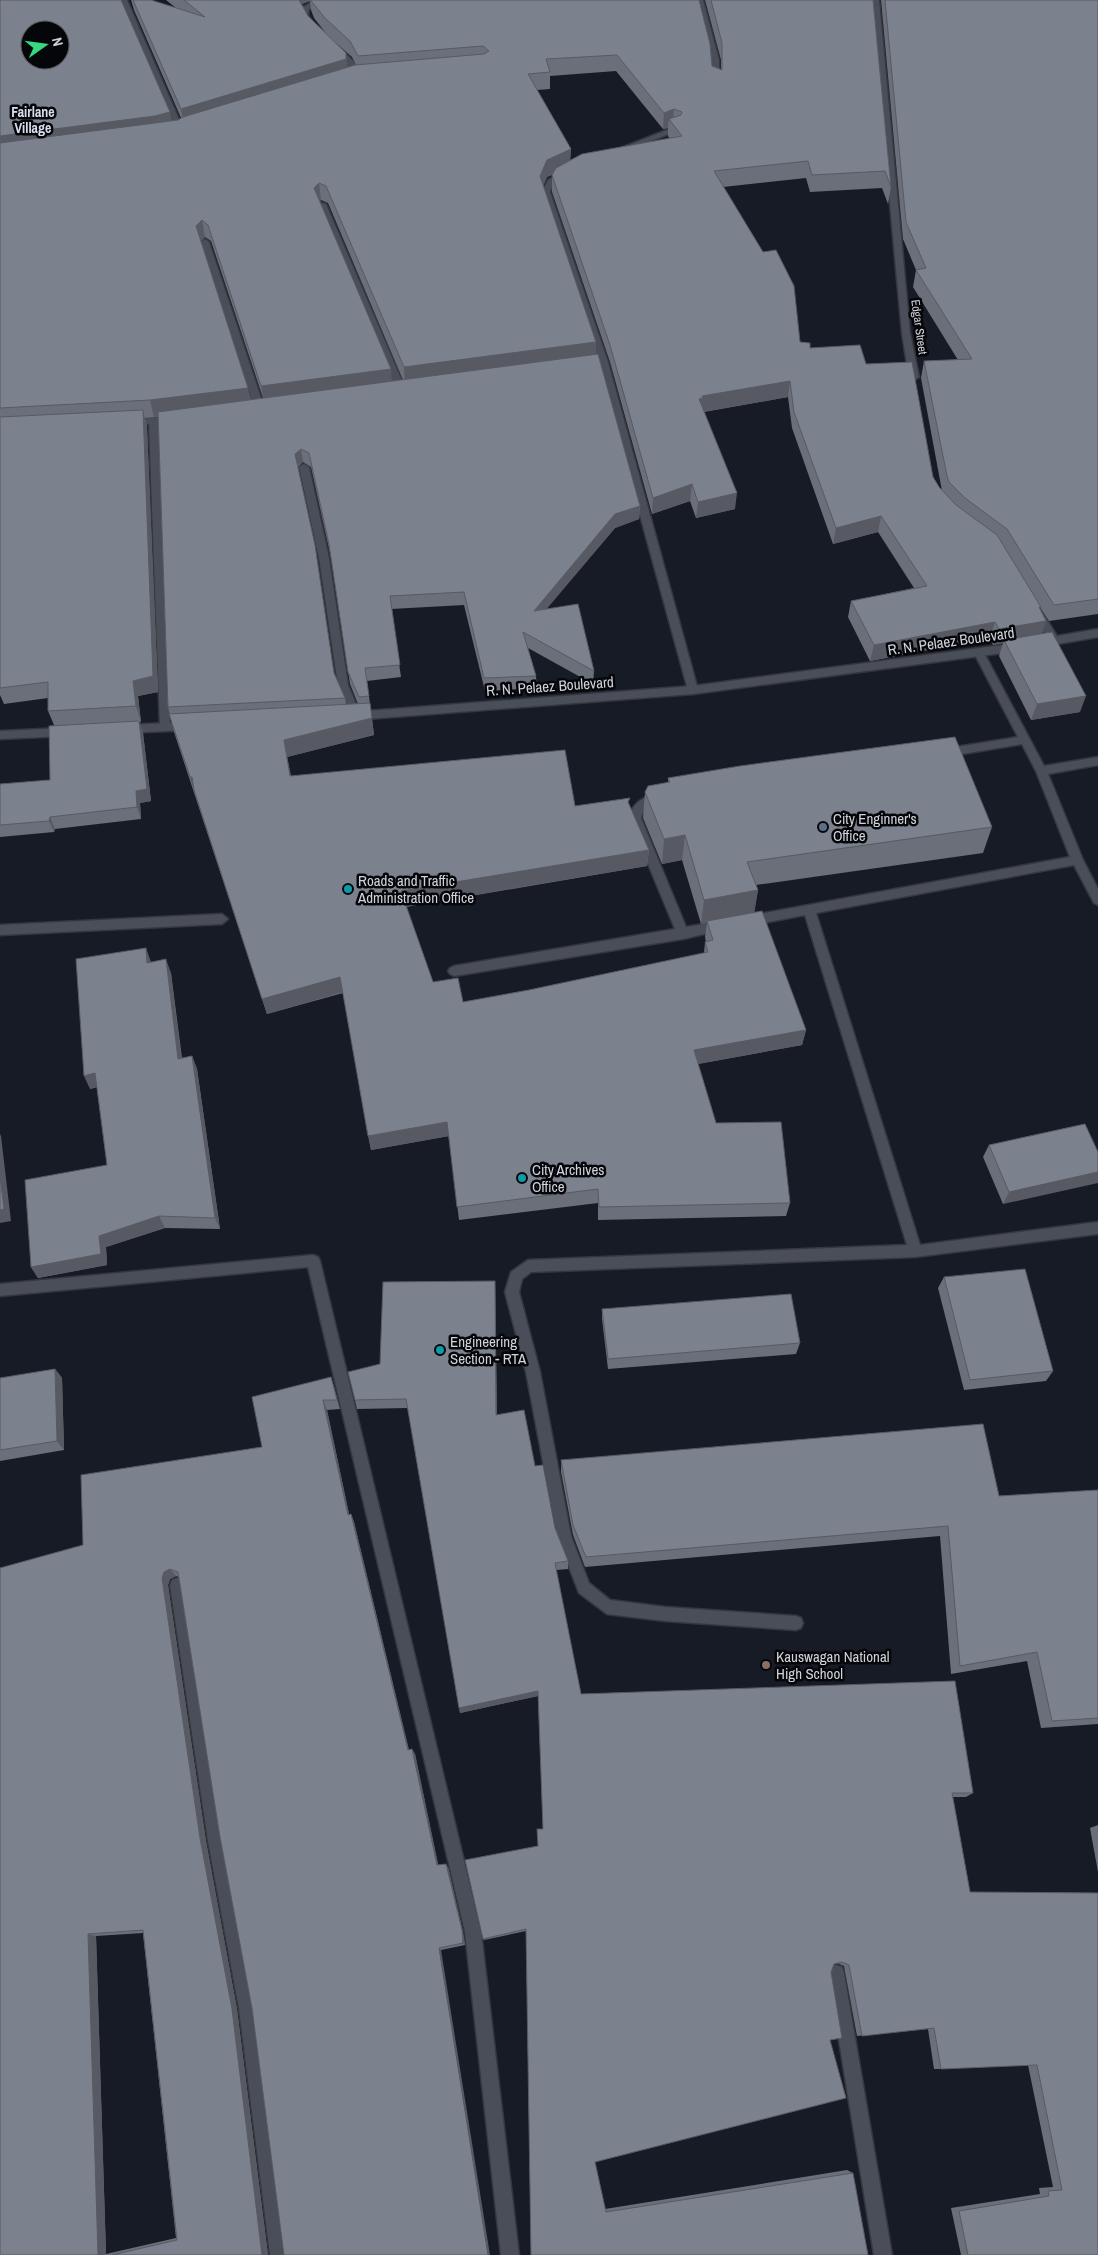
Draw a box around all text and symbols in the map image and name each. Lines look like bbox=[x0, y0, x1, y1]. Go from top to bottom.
north arrow bbox=[20, 20, 70, 70]
text: N bbox=[48, 36, 67, 48]
district label: Fairlane Village bbox=[11, 103, 55, 137]
street label: Edgar Street bbox=[907, 299, 931, 356]
street label: R. N. Pelaez Boulevard bbox=[886, 622, 1016, 660]
street label: R. N. Pelaez Boulevard bbox=[485, 671, 615, 701]
place label: City Enginner's Office bbox=[833, 808, 917, 846]
marker: City Enginner's Office bbox=[817, 821, 829, 833]
place label: Roads and Traffic Administration Office bbox=[357, 870, 474, 908]
marker: Roads and Traffic Administration Office bbox=[342, 883, 354, 895]
place label: City Archives Office bbox=[532, 1159, 604, 1197]
marker: City Archives Office bbox=[516, 1172, 528, 1184]
place label: Engineering Section - RTA bbox=[450, 1331, 527, 1369]
marker: Engineering Section - RTA bbox=[434, 1344, 446, 1356]
place label: Kauswagan National High School bbox=[776, 1646, 890, 1684]
marker: Kauswagan National High School bbox=[760, 1659, 772, 1671]

